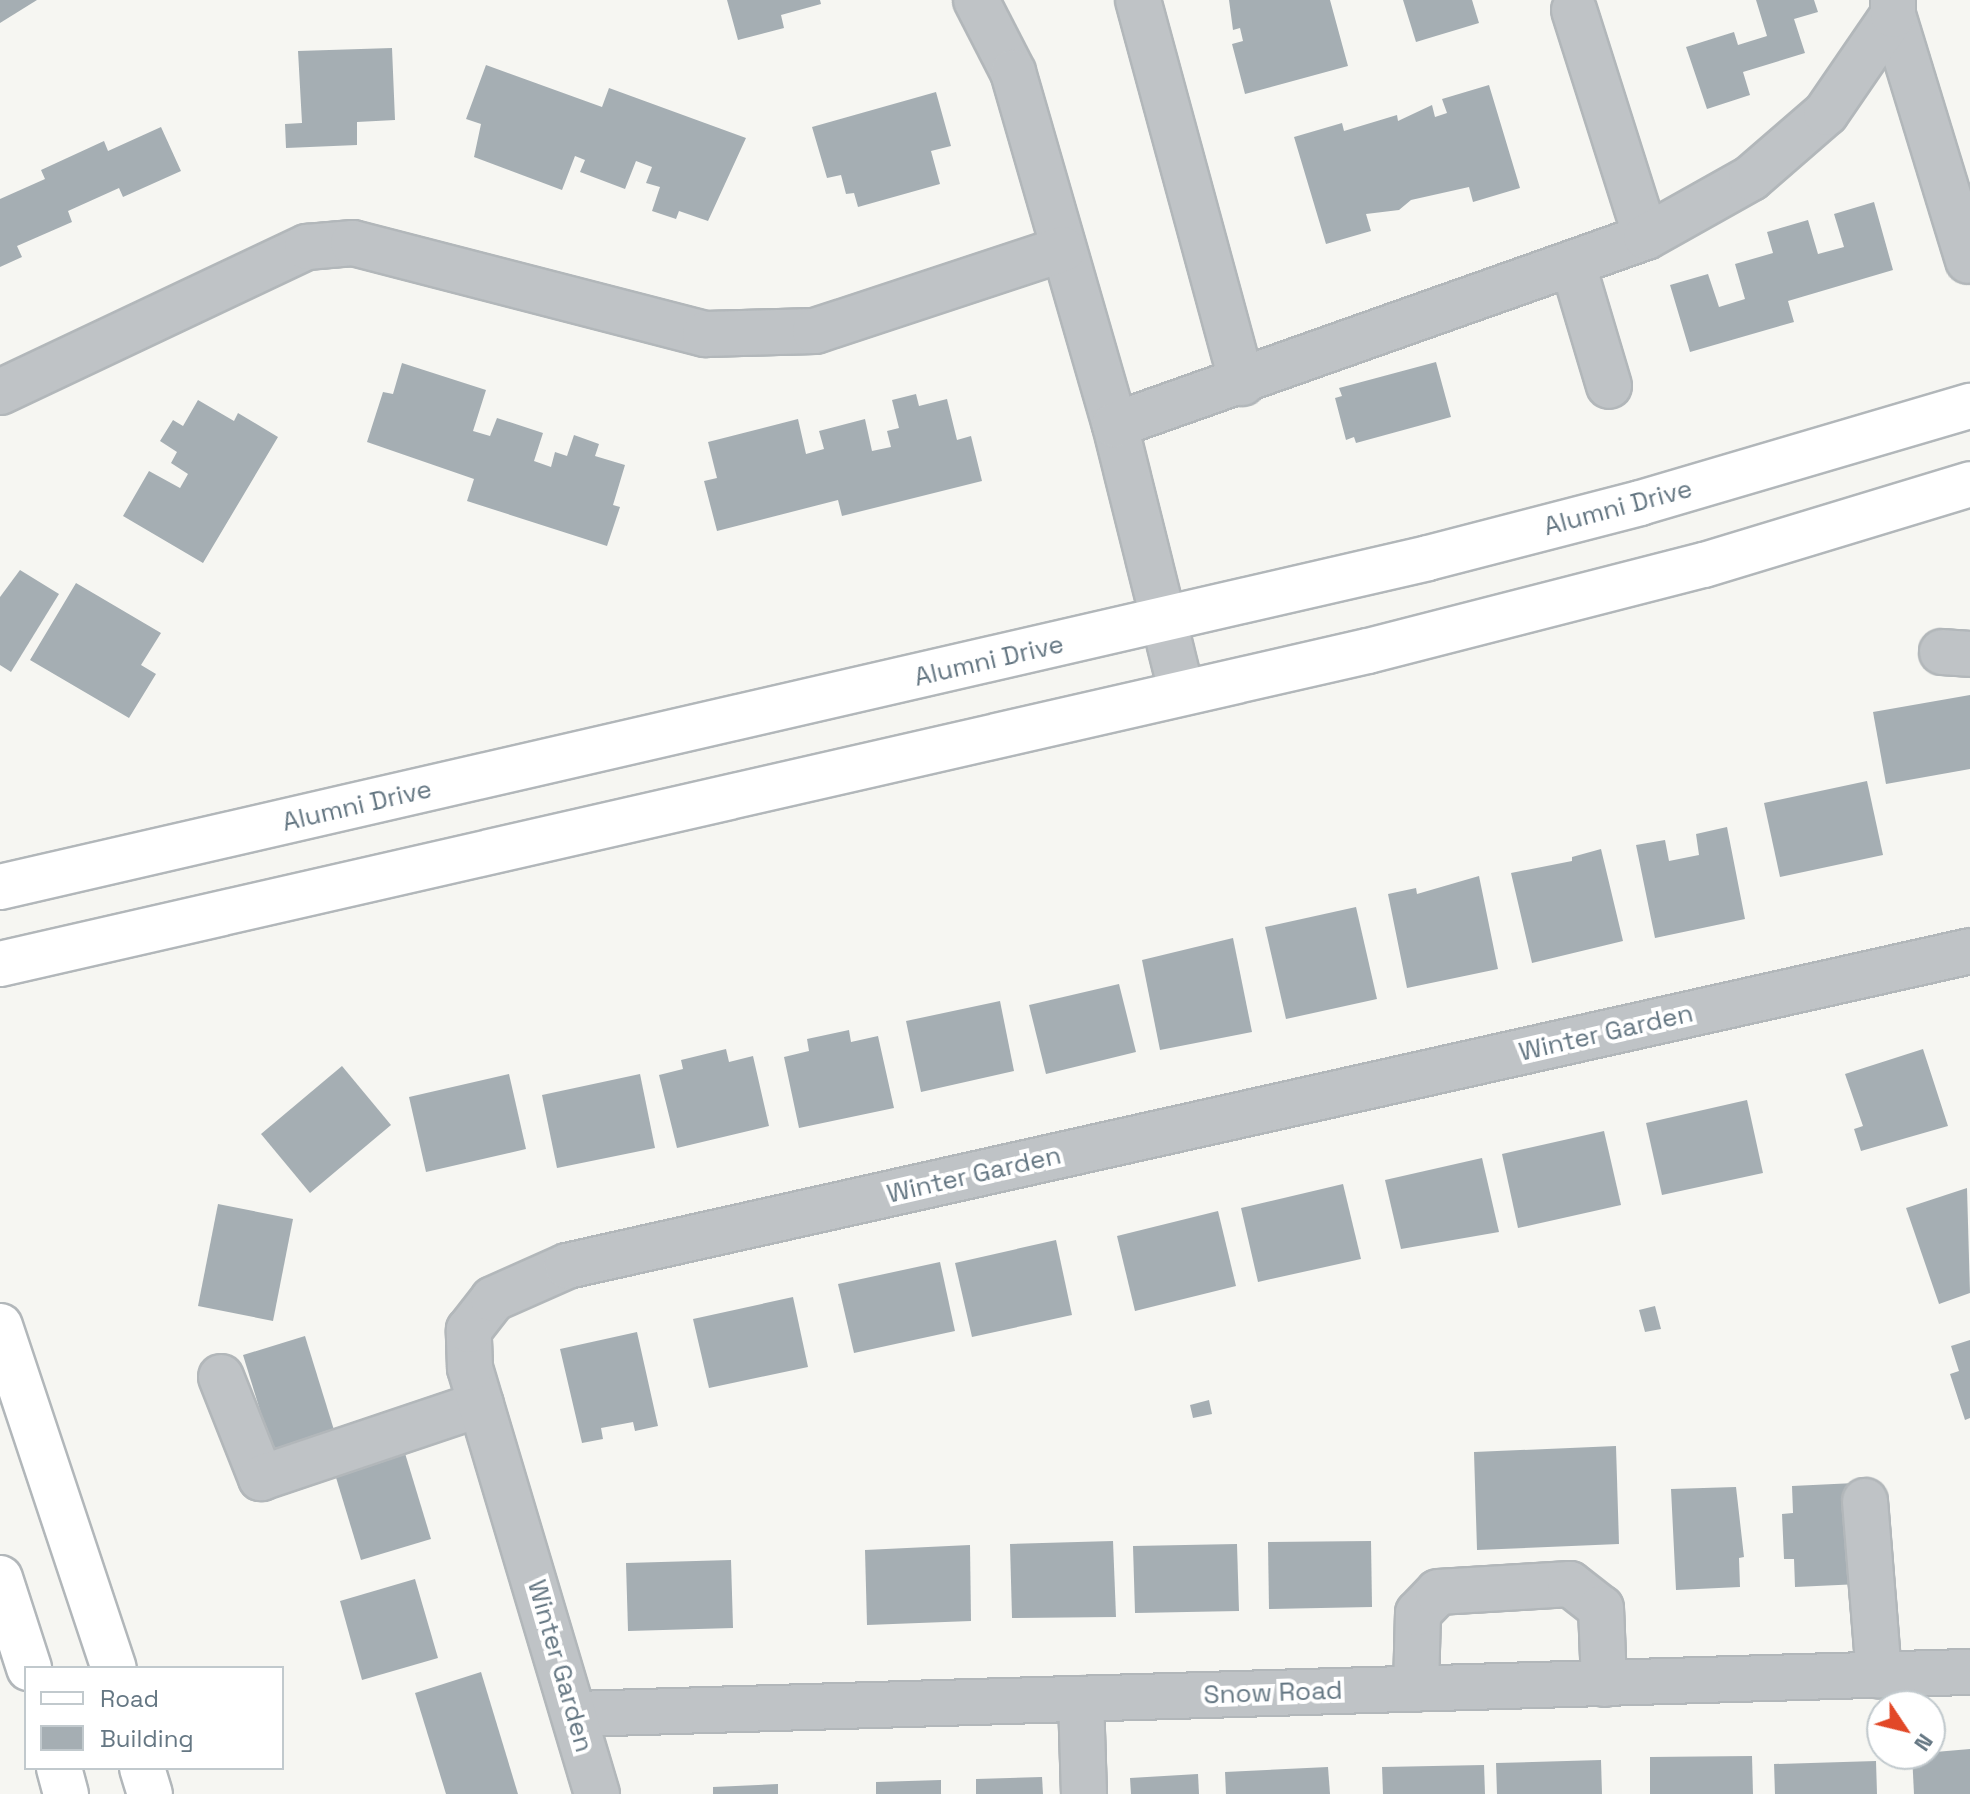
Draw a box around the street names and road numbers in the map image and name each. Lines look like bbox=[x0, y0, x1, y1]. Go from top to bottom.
street label: Alumni Drive bbox=[1540, 473, 1696, 543]
street label: Alumni Drive bbox=[911, 629, 1067, 693]
street label: Alumni Drive bbox=[279, 774, 435, 838]
street label: Winter Garden bbox=[1516, 998, 1696, 1068]
street label: Winter Garden bbox=[884, 1140, 1064, 1210]
street label: Winter Garden bbox=[521, 1576, 599, 1756]
street label: Snow Road bbox=[1203, 1675, 1343, 1711]

